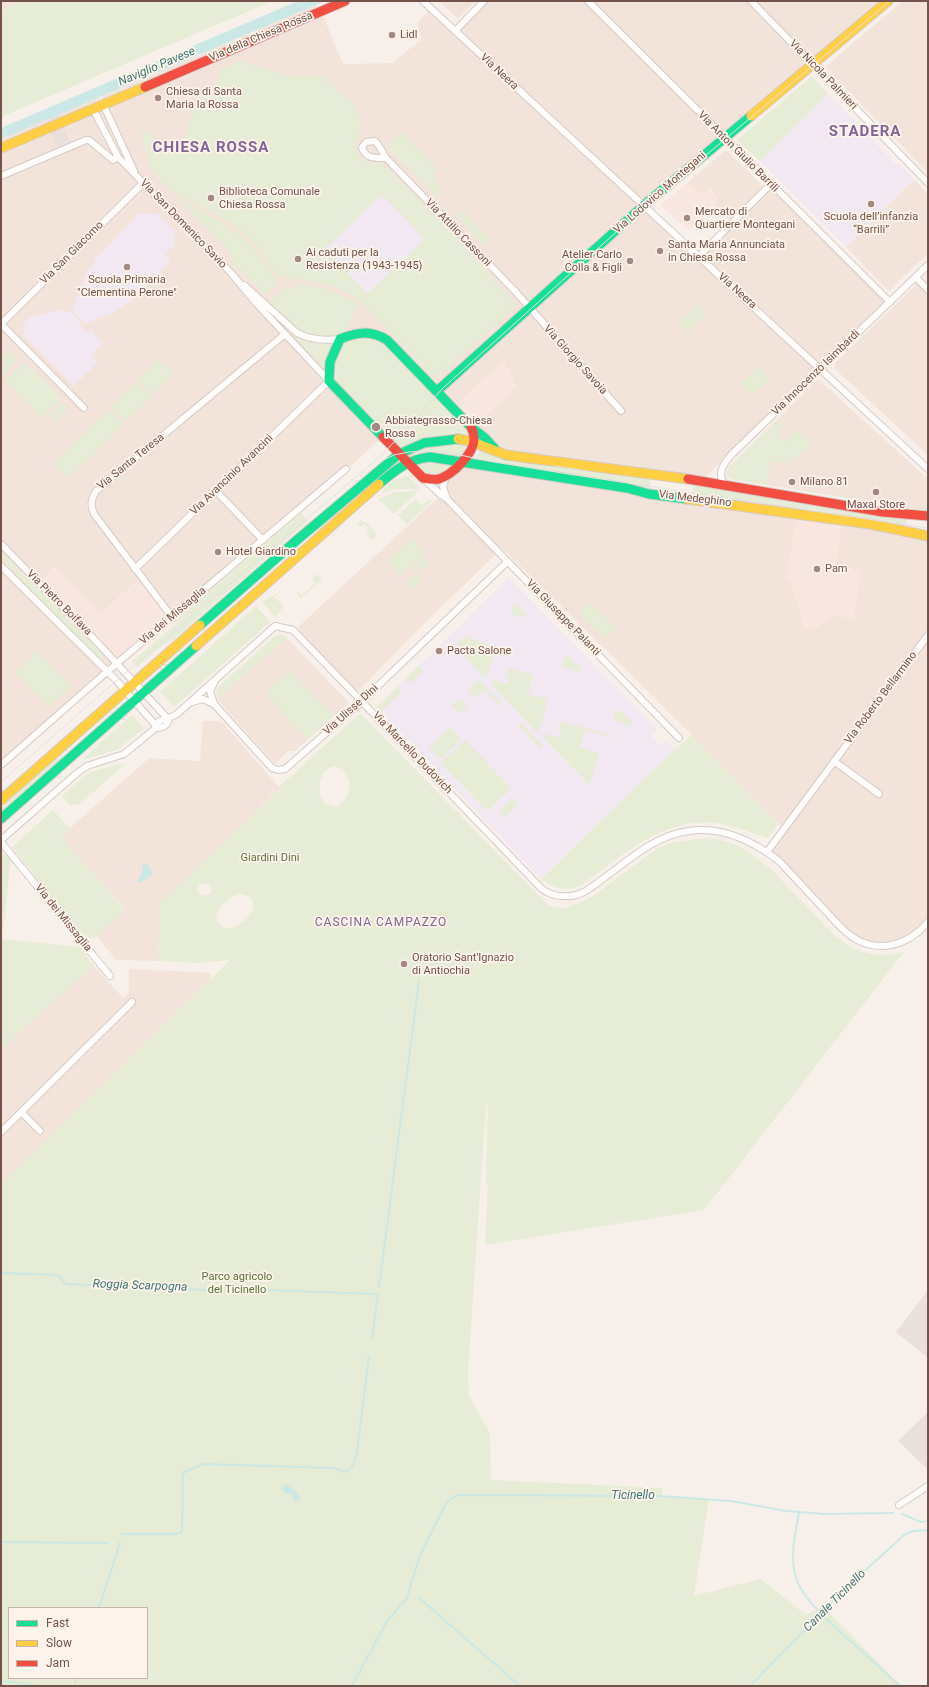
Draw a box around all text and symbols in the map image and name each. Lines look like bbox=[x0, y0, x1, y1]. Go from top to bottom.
street label: Via della Chiesa Rossa bbox=[207, 9, 315, 65]
place label: Lidl bbox=[400, 28, 417, 42]
marker: Lidl bbox=[387, 30, 397, 40]
street label: Via Nicola Palmieri bbox=[786, 37, 860, 113]
water label: Naviglio Pavese bbox=[116, 44, 198, 90]
street label: Via Neera bbox=[477, 51, 521, 93]
place label: Chiesa di Santa Maria la Rossa bbox=[166, 85, 242, 111]
marker: Chiesa di Santa Maria la Rossa bbox=[153, 93, 163, 103]
street label: Via Anton Giulio Barrili bbox=[695, 109, 781, 195]
district label: STADERA bbox=[829, 123, 901, 141]
district label: CHIESA ROSSA bbox=[153, 139, 269, 157]
street label: Via Lodovico Montegani bbox=[611, 149, 709, 237]
street label: Via San Domenico Savio bbox=[137, 177, 229, 271]
place label: Biblioteca Comunale Chiesa Rossa bbox=[219, 185, 320, 211]
marker: Biblioteca Comunale Chiesa Rossa bbox=[206, 193, 216, 203]
street label: Via Attilio Cassoni bbox=[422, 196, 494, 270]
marker: Scuola dell’infanzia “Barrili” bbox=[866, 199, 876, 209]
place label: Mercato di Quartiere Montegani bbox=[695, 205, 795, 231]
place label: Scuola dell’infanzia “Barrili” bbox=[824, 210, 918, 236]
marker: Mercato di Quartiere Montegani bbox=[682, 213, 692, 223]
street label: Via San Giacomo bbox=[38, 219, 106, 287]
place label: Santa Maria Annunciata in Chiesa Rossa bbox=[668, 238, 785, 264]
place label: Ai caduti per la Resistenza (1943-1945) bbox=[306, 246, 422, 272]
marker: Santa Maria Annunciata in Chiesa Rossa bbox=[655, 246, 665, 256]
place label: Atelier Carlo Colla & Figli bbox=[562, 248, 622, 274]
marker: Ai caduti per la Resistenza (1943-1945) bbox=[293, 254, 303, 264]
marker: Atelier Carlo Colla & Figli bbox=[625, 256, 635, 266]
marker: Scuola Primaria "Clementina Perone" bbox=[122, 262, 132, 272]
street label: Via Neera bbox=[715, 270, 759, 312]
place label: Scuola Primaria "Clementina Perone" bbox=[77, 273, 177, 299]
street label: Via Giorgio Savoia bbox=[540, 323, 610, 397]
street label: Via Innocenzo Isimbardi bbox=[769, 327, 863, 419]
place label: Abbiategrasso-Chiesa Rossa bbox=[385, 414, 492, 440]
marker: Abbiategrasso-Chiesa Rossa bbox=[370, 421, 382, 433]
street label: Via Santa Teresa bbox=[95, 431, 167, 493]
street label: Via Avancinio Avancini bbox=[188, 432, 276, 518]
place label: Milano 81 bbox=[800, 475, 848, 489]
marker: Milano 81 bbox=[787, 477, 797, 487]
marker: Maxal Store bbox=[871, 487, 881, 497]
street label: Via Medeghino bbox=[658, 488, 732, 510]
place label: Maxal Store bbox=[847, 498, 905, 512]
place label: Hotel Giardino bbox=[226, 545, 296, 559]
marker: Hotel Giardino bbox=[213, 547, 223, 557]
place label: Pam bbox=[825, 562, 848, 576]
marker: Pam bbox=[812, 564, 822, 574]
street label: Via Pietro Boifava bbox=[24, 568, 94, 638]
street label: Via Giuseppe Palanti bbox=[523, 577, 603, 659]
street label: Via dei Missaglia bbox=[137, 584, 209, 648]
place label: Pacta Salone bbox=[447, 644, 511, 658]
marker: Pacta Salone bbox=[434, 646, 444, 656]
street label: Via Roberto Bellarmino bbox=[842, 649, 920, 747]
street label: Via Ulisse Dini bbox=[321, 682, 381, 738]
street label: Via Marcello Dudovich bbox=[369, 709, 455, 797]
park label: Giardini Dini bbox=[241, 851, 299, 865]
street label: Via dei Missaglia bbox=[32, 882, 94, 954]
district label: CASCINA CAMPAZZO bbox=[315, 916, 447, 930]
place label: Oratorio Sant'Ignazio di Antiochia bbox=[412, 951, 514, 977]
marker: Oratorio Sant'Ignazio di Antiochia bbox=[399, 959, 409, 969]
park label: Parco agricolo del Ticinello bbox=[202, 1270, 272, 1296]
water label: Roggia Scarpogna bbox=[92, 1277, 188, 1295]
water label: Ticinello bbox=[611, 1489, 655, 1503]
water label: Canale Ticinello bbox=[801, 1567, 869, 1635]
legend bbox=[8, 1607, 148, 1679]
text: Fast bbox=[46, 1616, 69, 1630]
text: Slow bbox=[46, 1636, 72, 1650]
text: Jam bbox=[46, 1656, 70, 1670]

